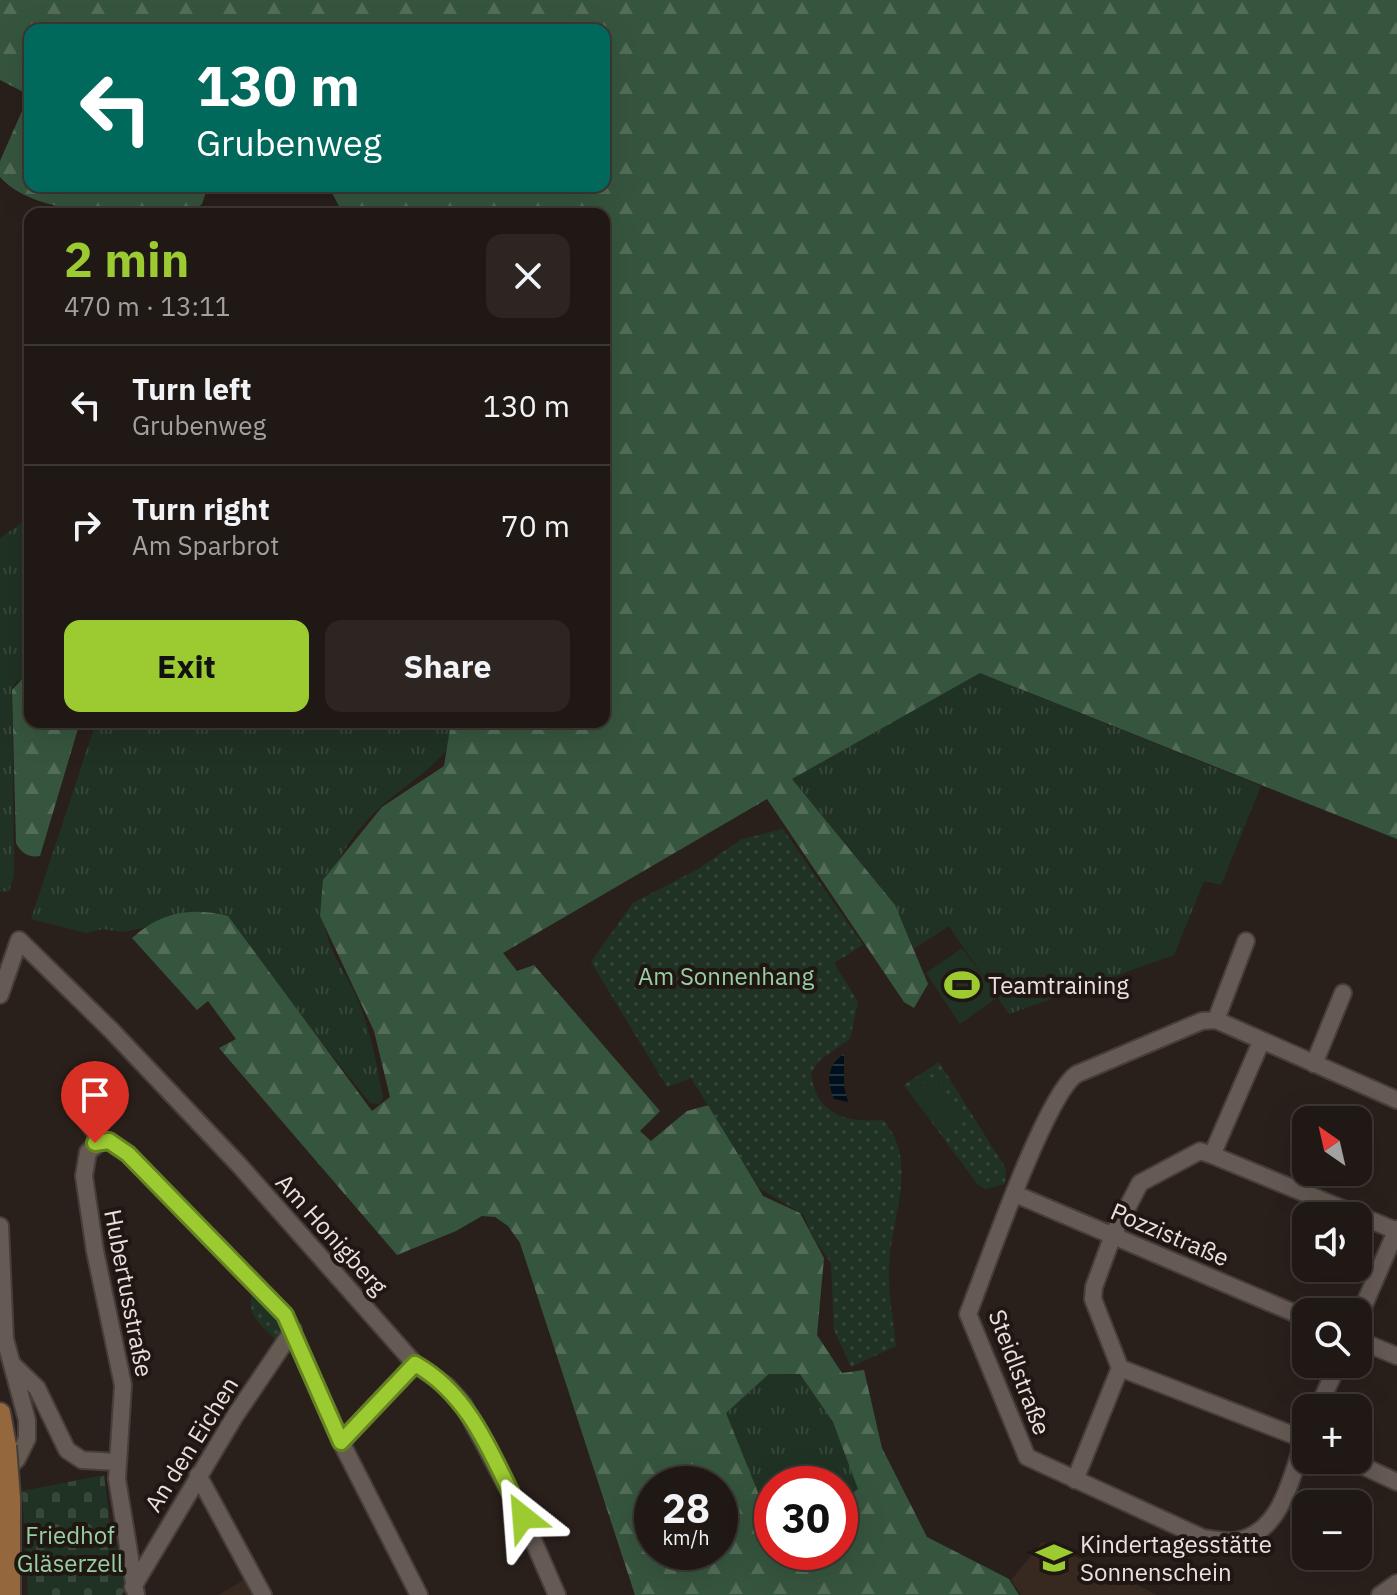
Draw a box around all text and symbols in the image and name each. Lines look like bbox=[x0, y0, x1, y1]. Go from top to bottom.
text: 130 m bbox=[196, 49, 360, 121]
icon: left bbox=[64, 56, 168, 160]
text: Grubenweg bbox=[196, 119, 382, 166]
text: 2 min bbox=[64, 228, 189, 290]
button: close bbox=[486, 234, 570, 318]
text: 470 m · 13:11 bbox=[64, 289, 230, 323]
text: Turn left bbox=[132, 369, 251, 408]
icon: left bbox=[64, 383, 108, 427]
text: 130 m bbox=[483, 386, 570, 425]
text: Grubenweg bbox=[132, 408, 266, 442]
text: Turn right bbox=[132, 489, 270, 528]
icon: right bbox=[64, 503, 108, 547]
text: 70 m bbox=[501, 506, 570, 545]
text: Am Sparbrot bbox=[132, 528, 279, 562]
button: Exit bbox=[64, 620, 309, 712]
button: Share bbox=[325, 620, 570, 712]
park label: Am Sonnenhang bbox=[638, 960, 814, 992]
sports icon: Teamtraining bbox=[943, 966, 981, 1004]
place label: Teamtraining bbox=[988, 969, 1129, 1001]
pin bbox=[61, 1061, 129, 1143]
icon: arrive bbox=[73, 1073, 117, 1117]
north arrow bbox=[1292, 1106, 1372, 1186]
map controls bbox=[1292, 1106, 1372, 1570]
street label: Am Honigberg bbox=[269, 1167, 395, 1302]
street label: Pozzistraße bbox=[1106, 1195, 1234, 1273]
button: sound bbox=[1292, 1202, 1372, 1282]
street label: Hubertusstraße bbox=[97, 1206, 161, 1380]
button: search bbox=[1292, 1298, 1372, 1378]
street label: Steidlstraße bbox=[981, 1305, 1059, 1439]
street label: An den Eichen bbox=[137, 1370, 245, 1518]
button: + bbox=[1292, 1394, 1372, 1474]
speed limit sign: 30 bbox=[754, 1466, 858, 1570]
position arrow bbox=[481, 1475, 565, 1559]
text: 28 bbox=[662, 1482, 710, 1534]
button: − bbox=[1292, 1490, 1372, 1570]
park label: Friedhof Gläserzell bbox=[17, 1519, 123, 1579]
text: km/h bbox=[662, 1524, 710, 1551]
place label: Kindertagesstätte Sonnenschein bbox=[1080, 1528, 1272, 1588]
school or university icon: Kindertagesstätte Sonnenschein bbox=[1035, 1539, 1073, 1577]

